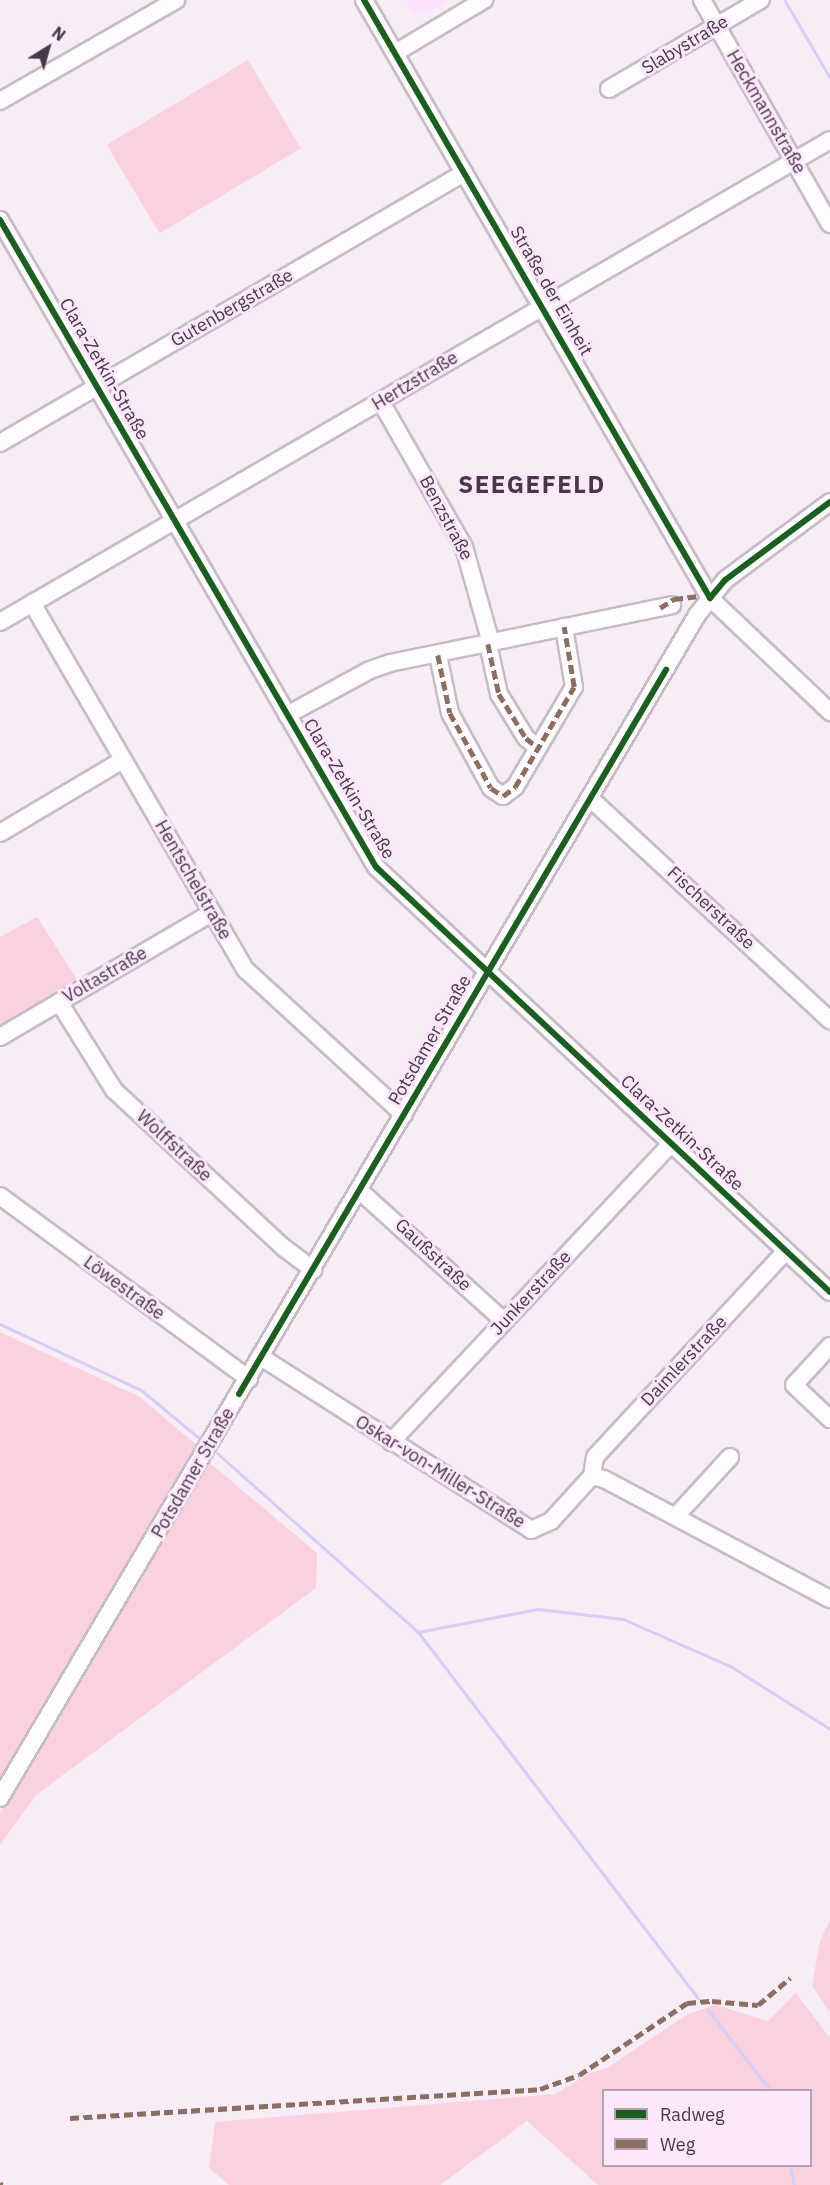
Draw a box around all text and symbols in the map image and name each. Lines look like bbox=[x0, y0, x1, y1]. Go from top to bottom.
street label: Slabystraße bbox=[638, 11, 732, 79]
north arrow bbox=[18, 18, 78, 78]
text: N bbox=[48, 22, 69, 45]
street label: Heckmannstraße bbox=[722, 46, 810, 178]
street label: Straße der Einheit bbox=[505, 222, 597, 360]
street label: Gutenbergstraße bbox=[167, 264, 297, 352]
street label: Clara-Zetkin-Straße bbox=[55, 294, 153, 444]
street label: Hertzstraße bbox=[368, 347, 462, 415]
district label: SEEGEFELD bbox=[458, 471, 606, 499]
street label: Benzstraße bbox=[415, 472, 477, 564]
street label: Clara-Zetkin-Straße bbox=[299, 715, 399, 863]
street label: Hentschelstraße bbox=[150, 816, 236, 944]
street label: Fischerstraße bbox=[663, 862, 759, 954]
street label: Voltastraße bbox=[59, 942, 151, 1008]
street label: Potsdamer Straße bbox=[384, 971, 476, 1109]
street label: Clara-Zetkin-Straße bbox=[616, 1071, 748, 1195]
street label: Wolffstraße bbox=[132, 1106, 216, 1186]
street label: Gaußstraße bbox=[390, 1214, 476, 1296]
street label: Junkerstraße bbox=[486, 1246, 576, 1340]
street label: Löwestraße bbox=[79, 1251, 169, 1325]
street label: Daimlerstraße bbox=[637, 1311, 731, 1411]
street label: Potsdamer Straße bbox=[147, 1404, 239, 1542]
street label: Oskar-von-Miller-Straße bbox=[351, 1411, 529, 1533]
legend bbox=[602, 2089, 812, 2167]
text: Radweg bbox=[660, 2103, 725, 2126]
text: Weg bbox=[660, 2133, 695, 2156]

